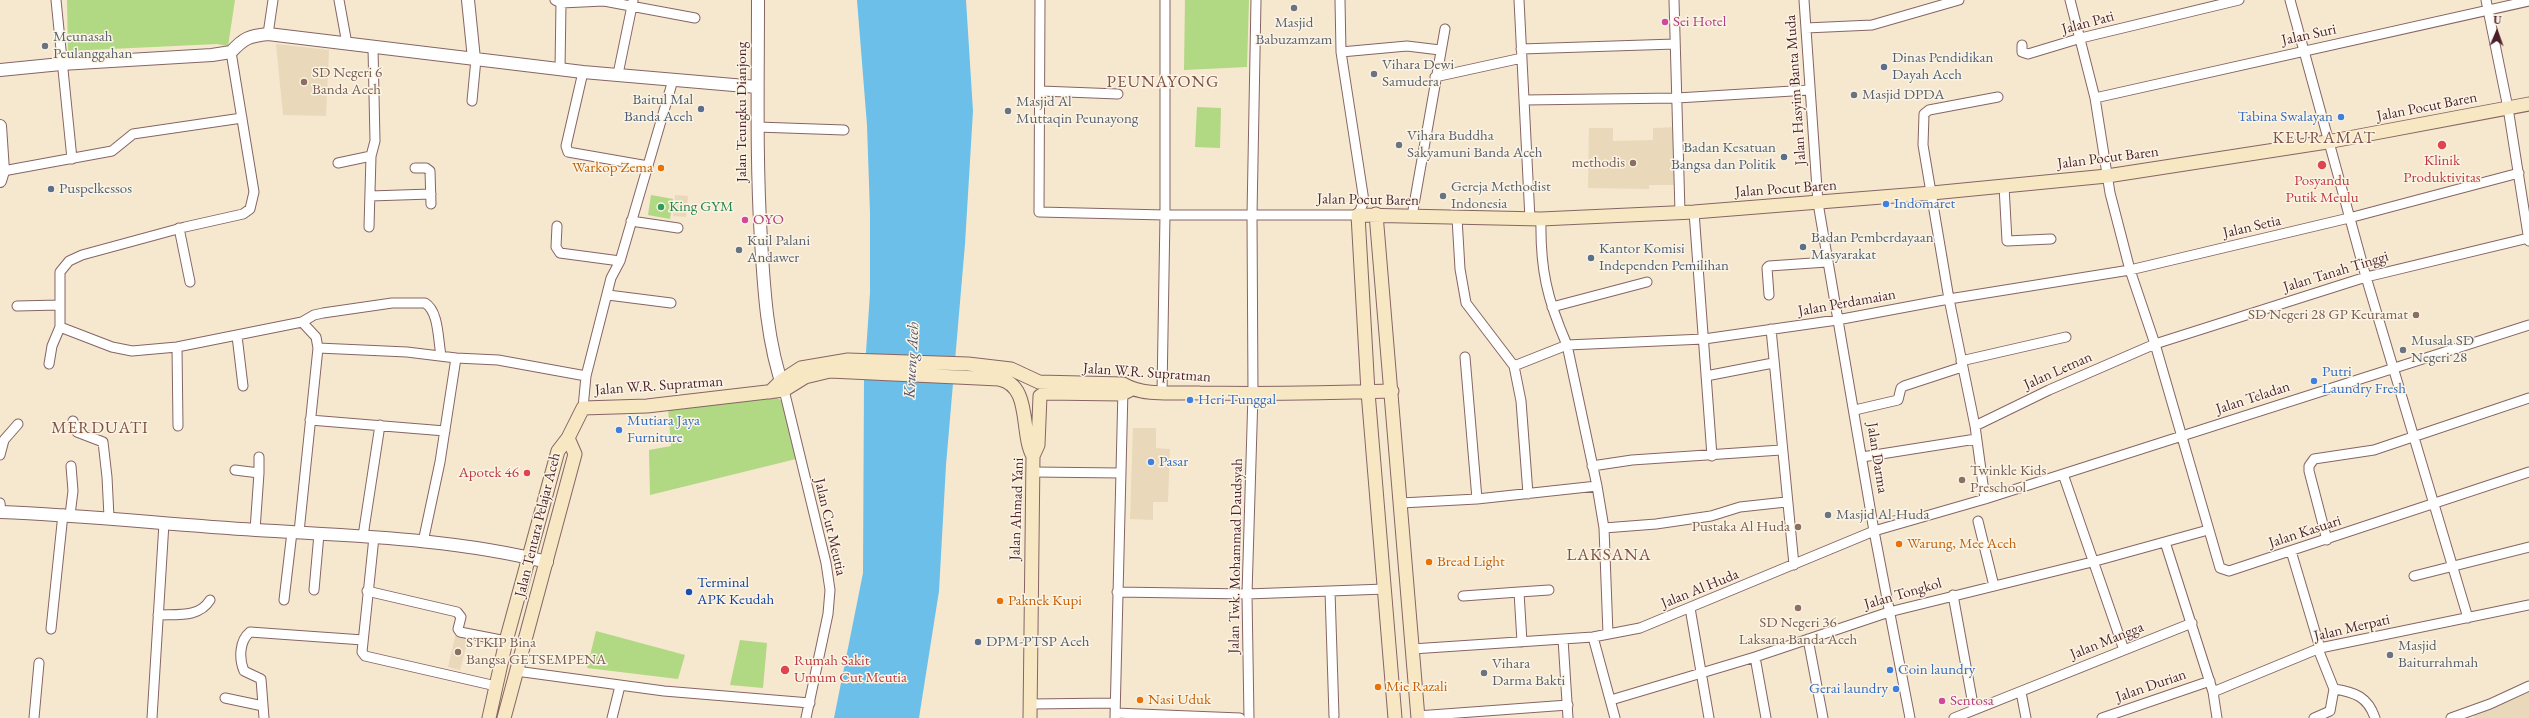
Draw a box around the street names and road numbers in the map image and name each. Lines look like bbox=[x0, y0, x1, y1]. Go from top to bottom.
street label: Jalan Pati bbox=[2060, 7, 2116, 39]
street label: Jalan Hasyim Banta Muda bbox=[1782, 14, 1810, 166]
street label: Jalan Suri bbox=[2280, 20, 2338, 50]
street label: Jalan Teungku Dianjong bbox=[733, 42, 751, 182]
street label: Jalan Pocut Baren bbox=[2375, 88, 2479, 126]
street label: Jalan Pocut Baren bbox=[2056, 143, 2160, 173]
street label: Jalan Pocut Baren bbox=[1735, 176, 1837, 202]
street label: Jalan Pocut Baren bbox=[1317, 190, 1419, 210]
street label: Jalan Setia bbox=[2221, 212, 2283, 242]
street label: Jalan Tanah Tinggi bbox=[2281, 247, 2391, 297]
street label: Jalan Perdamaian bbox=[1797, 286, 1897, 320]
street label: Jalan Letnan bbox=[2021, 348, 2095, 394]
street label: Jalan W.R. Supratman bbox=[1082, 360, 1212, 386]
street label: Jalan W.R. Supratman bbox=[594, 373, 724, 399]
street label: Jalan Teladan bbox=[2214, 378, 2292, 418]
street label: Jalan Darma bbox=[1863, 421, 1891, 495]
street label: Jalan Tentara Pelajar Aceh bbox=[511, 451, 565, 599]
street label: Jalan Ahmad Yani bbox=[1006, 457, 1028, 561]
street label: Jalan Twk. Mohammad Daudsyah bbox=[1225, 458, 1247, 654]
street label: Jalan Cut Meutia bbox=[810, 477, 850, 577]
street label: Jalan Kasuari bbox=[2266, 512, 2344, 552]
street label: Jalan Al Huda bbox=[1659, 565, 1741, 613]
street label: Jalan Tongkol bbox=[1862, 574, 1944, 614]
street label: Jalan Merpati bbox=[2312, 611, 2392, 645]
street label: Jalan Mangga bbox=[2068, 618, 2146, 664]
street label: Jalan Durian bbox=[2113, 666, 2189, 706]

